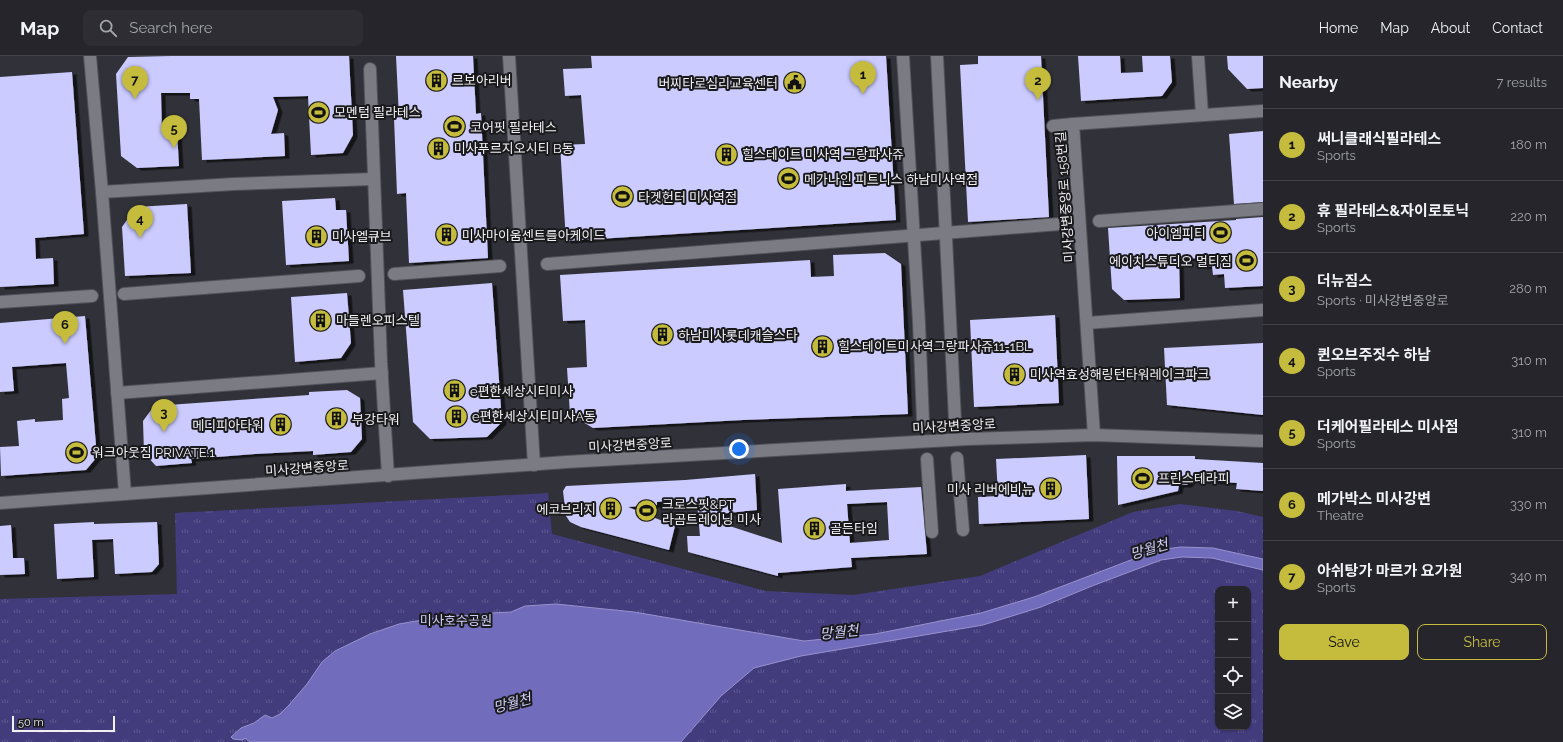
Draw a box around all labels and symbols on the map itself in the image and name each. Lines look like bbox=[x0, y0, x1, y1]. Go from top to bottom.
pin: 1 bbox=[850, 61, 876, 94]
pin: 7 bbox=[122, 66, 148, 99]
building icon: 르보아리버 bbox=[423, 67, 449, 93]
pin: 2 bbox=[1025, 67, 1051, 100]
public building icon: 버찌타로심리교육센터 bbox=[781, 70, 807, 96]
place label: 르보아리버 bbox=[452, 73, 512, 88]
place label: 버찌타로심리교육센터 bbox=[658, 76, 778, 91]
sports icon: 모멘텀 필라테스 bbox=[306, 99, 332, 125]
place label: 모멘텀 필라테스 bbox=[334, 105, 421, 120]
sports icon: 코어핏 필라테스 bbox=[442, 114, 468, 140]
pin: 5 bbox=[161, 115, 187, 148]
place label: 코어핏 필라테스 bbox=[470, 120, 557, 135]
street label: 미사강변중앙로 158번길 bbox=[1053, 131, 1077, 263]
building icon: 미사푸르지오시티 B동 bbox=[426, 135, 452, 161]
place label: 미사푸르지오시티 B동 bbox=[454, 141, 574, 156]
building icon: 힐스테이트 미사역 그랑파사쥬 bbox=[713, 141, 739, 167]
place label: 힐스테이트 미사역 그랑파사쥬 bbox=[742, 147, 904, 162]
sports icon: 메가나인 피트니스 하남미사역점 bbox=[776, 166, 802, 192]
place label: 메가나인 피트니스 하남미사역점 bbox=[804, 172, 978, 187]
sports icon: 타겟헌터 미사역점 bbox=[609, 184, 635, 210]
place label: 타겟헌터 미사역점 bbox=[638, 190, 737, 205]
pin: 4 bbox=[127, 205, 153, 238]
sports icon: 아이엠피티 bbox=[1208, 220, 1234, 246]
building icon: 미사마이움센트를아케이드 bbox=[434, 222, 460, 248]
building icon: 미사엘큐브 bbox=[303, 223, 329, 249]
place label: 아이엠피티 bbox=[1146, 226, 1206, 241]
place label: 미사마이움센트를아케이드 bbox=[462, 228, 606, 243]
place label: 미사엘큐브 bbox=[332, 229, 392, 244]
sports icon: 에이치스튜디오 멀티짐 bbox=[1234, 248, 1260, 274]
place label: 에이치스튜디오 멀티짐 bbox=[1109, 254, 1232, 269]
building icon: 마들렌오피스텔 bbox=[308, 307, 334, 333]
pin: 6 bbox=[52, 311, 78, 344]
place label: 마들렌오피스텔 bbox=[336, 313, 420, 328]
building icon: 하남미사롯데캐슬스타 bbox=[649, 322, 675, 348]
place label: 하남미사롯데캐슬스타 bbox=[678, 328, 798, 343]
building icon: 힐스테이트미사역그랑파사쥬11-1BL bbox=[809, 333, 835, 359]
place label: 힐스테이트미사역그랑파사쥬11-1BL bbox=[838, 339, 1032, 354]
building icon: 미사역효성해링턴타워레이크파크 bbox=[1002, 361, 1028, 387]
place label: 미사역효성해링턴타워레이크파크 bbox=[1030, 367, 1209, 382]
building icon: e편한세상시티미사 bbox=[442, 378, 468, 404]
place label: e편한세상시티미사 bbox=[470, 384, 573, 399]
pin: 3 bbox=[151, 399, 177, 432]
building icon: e편한세상시티미사A동 bbox=[444, 403, 470, 429]
building icon: 부강타워 bbox=[323, 406, 349, 432]
place label: e편한세상시티미사A동 bbox=[472, 409, 596, 424]
building icon: 메디피아타워 bbox=[267, 412, 293, 438]
place label: 부강타워 bbox=[352, 412, 400, 427]
street label: 미사강변중앙로 bbox=[912, 416, 996, 436]
place label: 메디피아타워 bbox=[192, 418, 264, 433]
street label: 미사강변중앙로 bbox=[588, 435, 672, 455]
sports icon: 워크아웃짐 PRIVATE.1 bbox=[64, 439, 90, 465]
your location bbox=[729, 439, 749, 459]
place label: 워크아웃짐 PRIVATE.1 bbox=[92, 445, 215, 460]
street label: 미사강변중앙로 bbox=[265, 458, 349, 478]
sports icon: 프린스테라피 bbox=[1130, 465, 1156, 491]
place label: 프린스테라피 bbox=[1158, 471, 1230, 486]
building icon: 미사 리버에비뉴 bbox=[1037, 476, 1063, 502]
place label: 미사 리버에비뉴 bbox=[947, 482, 1034, 497]
building icon: 에코브리지 bbox=[598, 496, 624, 522]
place label: 크로스핏&PT 라곰트레이닝 미사 bbox=[662, 497, 761, 527]
sports icon: 크로스핏&PT 라곰트레이닝 미사 bbox=[634, 498, 660, 524]
place label: 에코브리지 bbox=[536, 502, 596, 517]
building icon: 골든타임 bbox=[802, 515, 828, 541]
place label: 골든타임 bbox=[830, 521, 878, 536]
water label: 망월천 bbox=[1128, 536, 1171, 562]
park label: 미사호수공원 bbox=[420, 613, 492, 628]
water label: 망월천 bbox=[819, 622, 860, 642]
water label: 망월천 bbox=[491, 690, 534, 716]
scale bar bbox=[12, 714, 115, 733]

